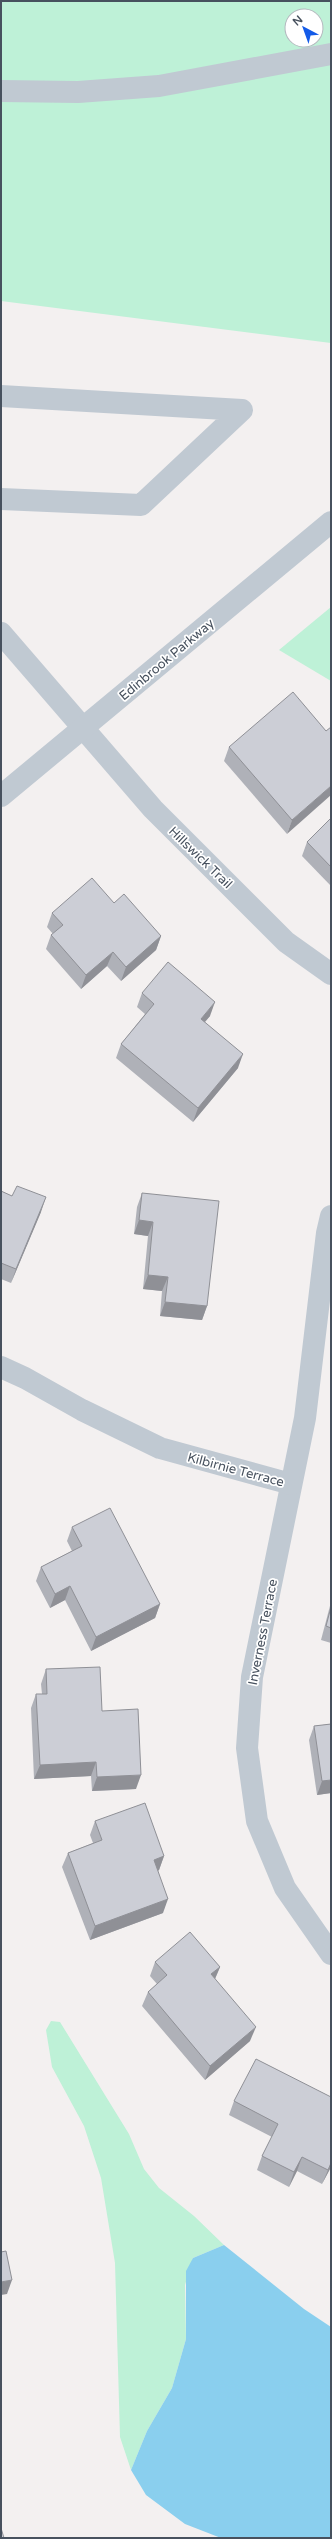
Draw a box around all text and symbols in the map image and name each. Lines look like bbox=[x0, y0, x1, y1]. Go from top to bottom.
north arrow bbox=[284, 8, 324, 48]
text: N bbox=[290, 13, 305, 29]
street label: Edinbrook Parkway bbox=[116, 615, 217, 704]
street label: Hillswick Trail bbox=[165, 823, 236, 892]
street label: Kilbirnie Terrace bbox=[186, 1449, 286, 1491]
street label: Inverness Terrace bbox=[245, 1578, 281, 1687]

